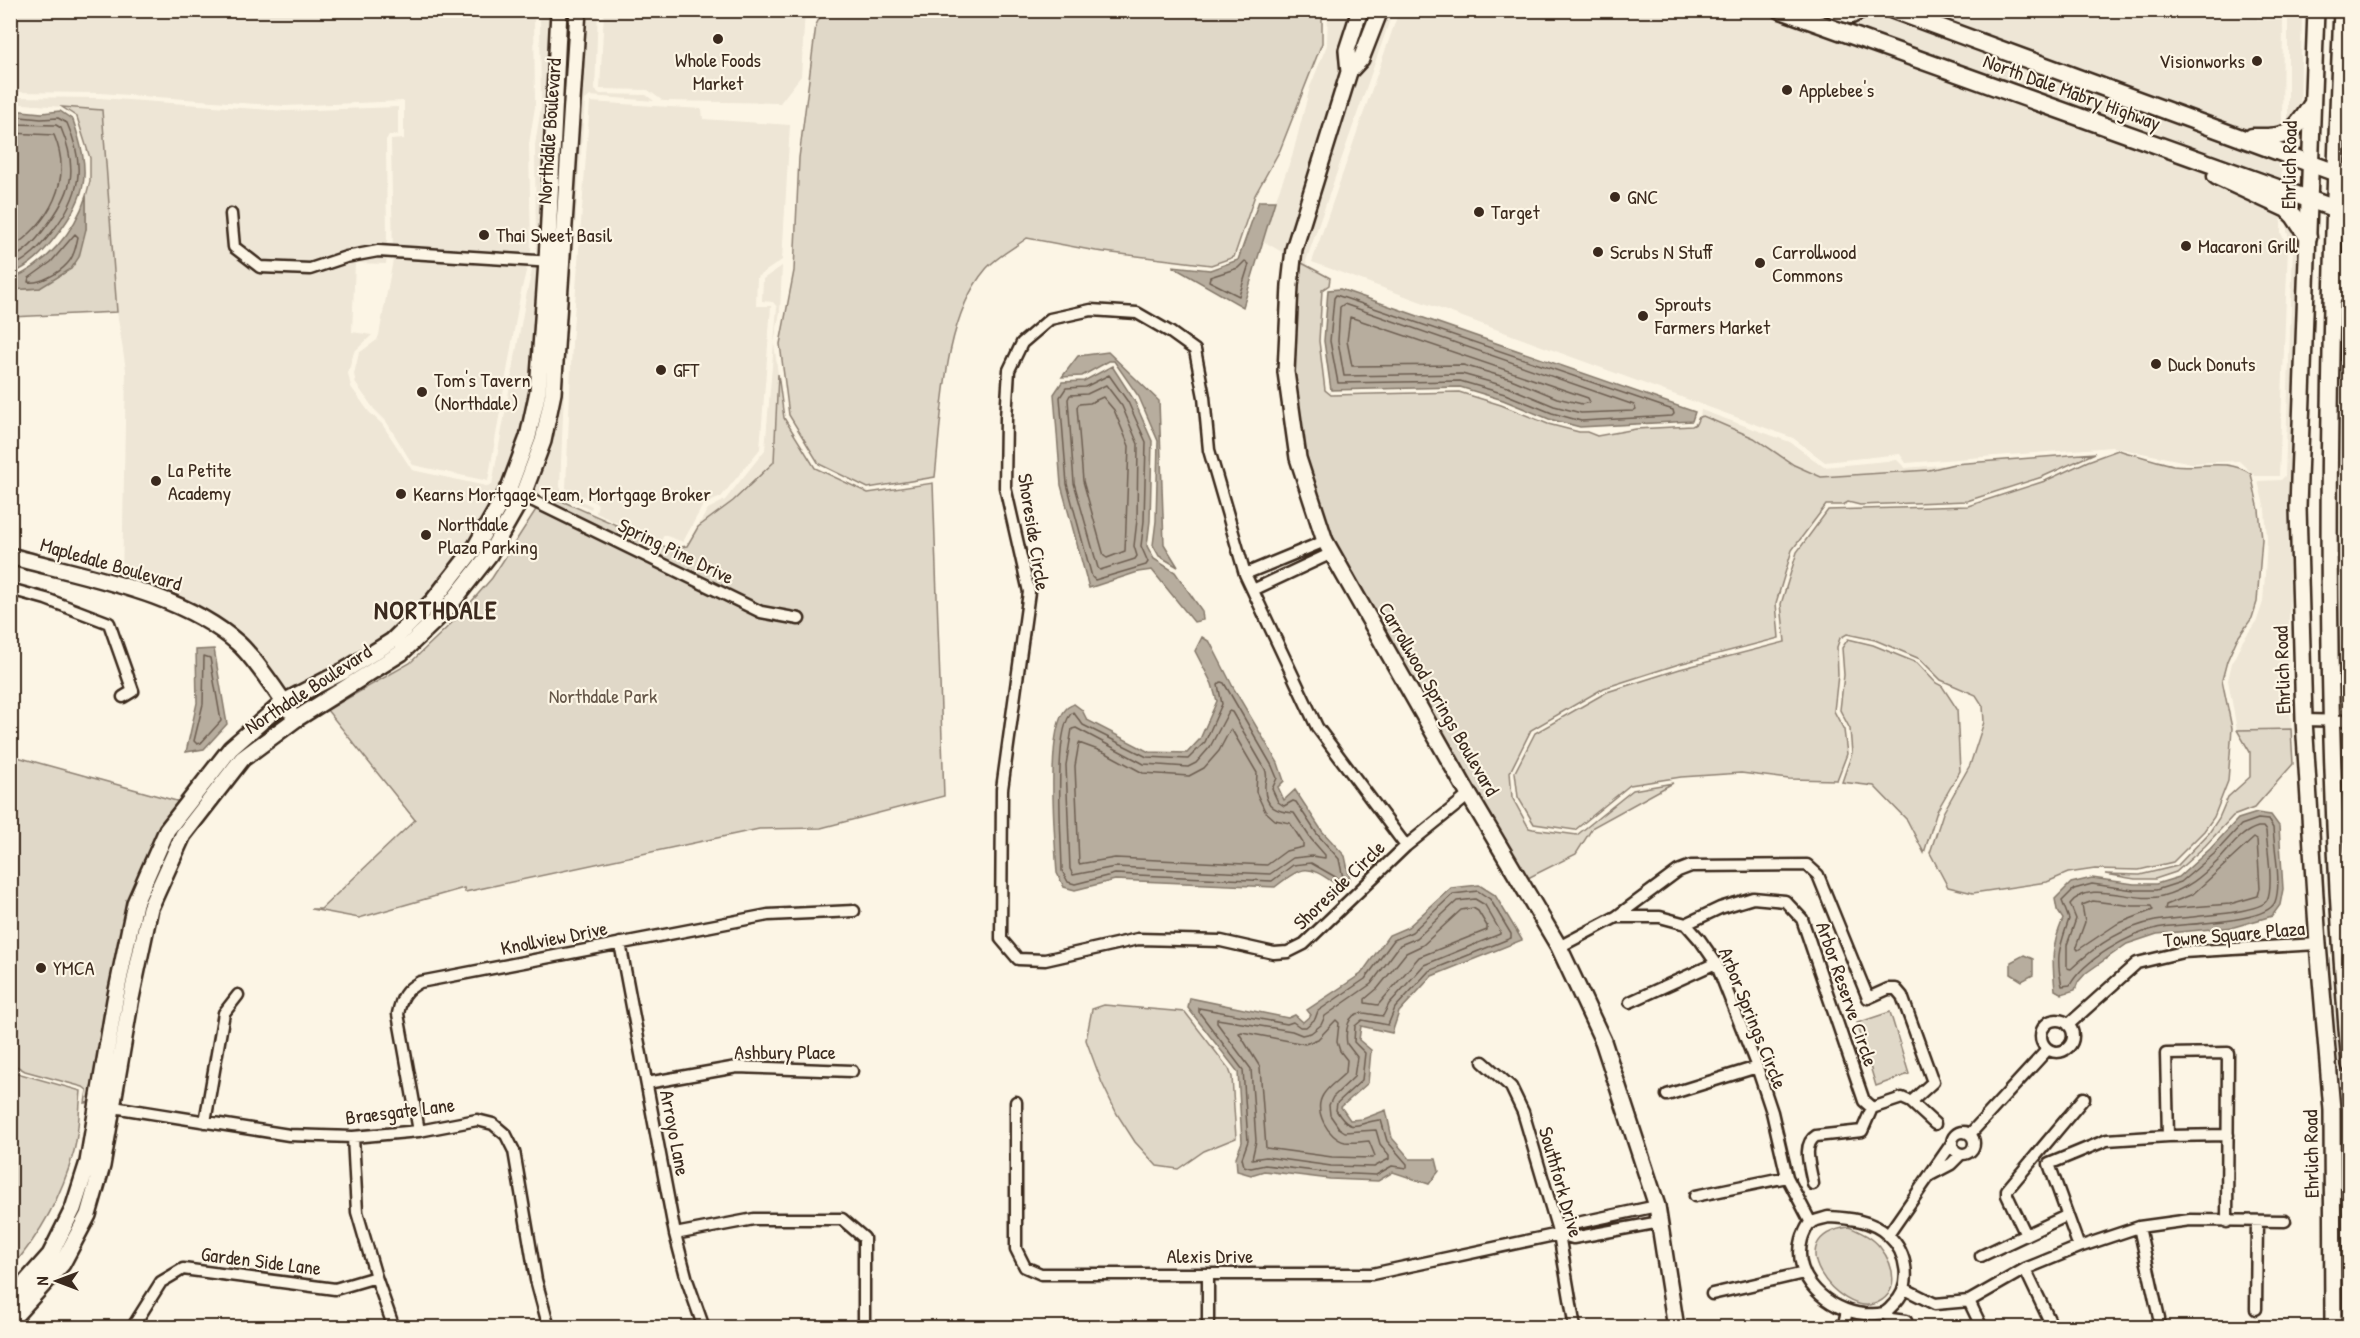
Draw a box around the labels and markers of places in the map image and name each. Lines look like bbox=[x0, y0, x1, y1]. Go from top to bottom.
marker: Whole Foods Market bbox=[711, 32, 725, 46]
place label: Whole Foods Market bbox=[675, 46, 761, 96]
place label: Visionworks bbox=[2159, 47, 2245, 74]
marker: Visionworks bbox=[2250, 54, 2264, 68]
place label: Applebee's bbox=[1799, 76, 1875, 103]
marker: Applebee's bbox=[1780, 83, 1794, 97]
place label: GNC bbox=[1627, 183, 1658, 210]
marker: GNC bbox=[1608, 190, 1622, 204]
place label: Target bbox=[1491, 198, 1541, 225]
marker: Target bbox=[1472, 205, 1486, 219]
place label: Thai Sweet Basil bbox=[496, 221, 613, 248]
marker: Thai Sweet Basil bbox=[477, 228, 491, 242]
place label: Macaroni Grill bbox=[2198, 232, 2298, 259]
place label: Scrubs N Stuff bbox=[1610, 238, 1713, 265]
place label: Carrollwood Commons bbox=[1772, 238, 1856, 288]
marker: Macaroni Grill bbox=[2179, 239, 2193, 253]
marker: Scrubs N Stuff bbox=[1591, 245, 1605, 259]
marker: Carrollwood Commons bbox=[1753, 256, 1767, 270]
place label: Sprouts Farmers Market bbox=[1654, 290, 1771, 340]
marker: Sprouts Farmers Market bbox=[1636, 309, 1650, 323]
place label: Duck Donuts bbox=[2168, 350, 2256, 377]
place label: GFT bbox=[673, 356, 700, 383]
marker: Duck Donuts bbox=[2149, 357, 2163, 371]
marker: GFT bbox=[654, 363, 668, 377]
place label: Tom's Tavern (Northdale) bbox=[434, 366, 531, 416]
marker: Tom's Tavern (Northdale) bbox=[415, 385, 429, 399]
place label: La Petite Academy bbox=[168, 456, 232, 506]
marker: La Petite Academy bbox=[149, 474, 163, 488]
place label: Kearns Mortgage Team, Mortgage Broker bbox=[413, 480, 711, 507]
marker: Kearns Mortgage Team, Mortgage Broker bbox=[394, 487, 408, 501]
place label: Northdale Plaza Parking bbox=[438, 510, 538, 560]
marker: Northdale Plaza Parking bbox=[419, 528, 433, 542]
place label: YMCA bbox=[53, 954, 95, 981]
marker: YMCA bbox=[34, 961, 48, 975]

